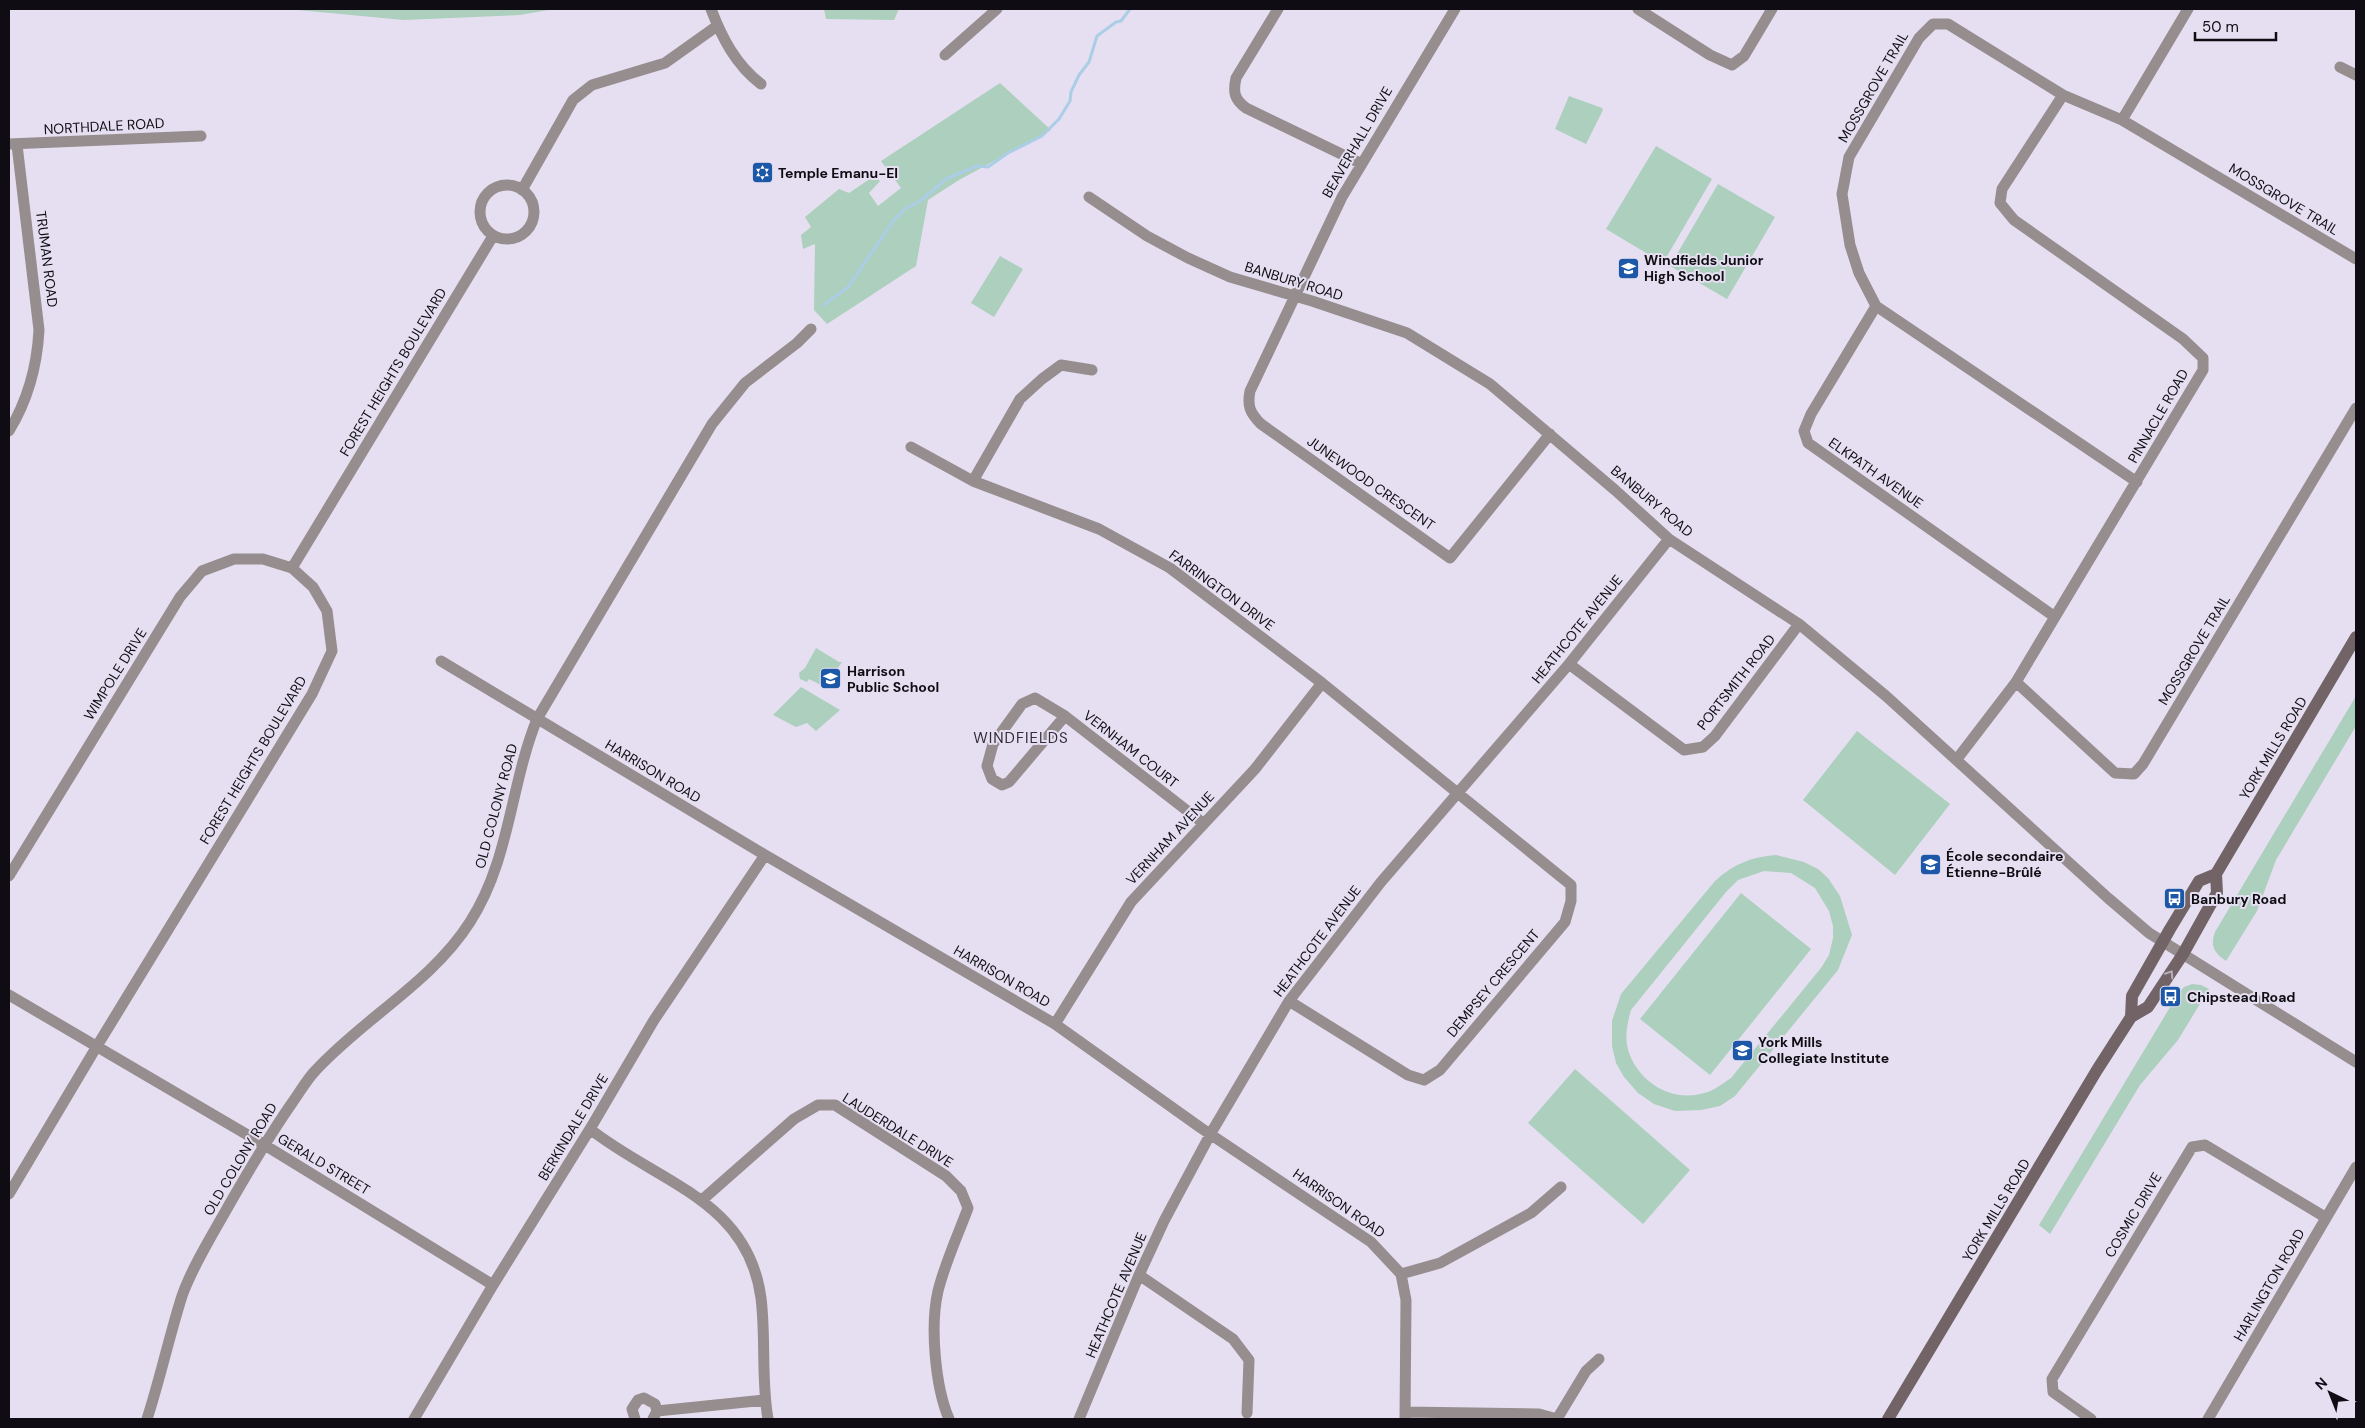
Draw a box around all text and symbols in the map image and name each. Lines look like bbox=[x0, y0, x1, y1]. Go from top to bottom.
scale bar bbox=[2195, 10, 2276, 42]
text: 50 m bbox=[2202, 17, 2239, 37]
street label: MOSSGROVE TRAIL bbox=[1834, 28, 1912, 146]
street label: BEAVERHALL DRIVE bbox=[1318, 83, 1396, 201]
street label: NORTHDALE ROAD bbox=[43, 114, 165, 138]
street label: MOSSGROVE TRAIL bbox=[2226, 159, 2342, 239]
synagogue icon: Temple Emanu-El bbox=[750, 161, 774, 185]
place label: Temple Emanu-El bbox=[778, 164, 898, 182]
street label: TRUMAN ROAD bbox=[32, 210, 62, 308]
place label: Windfields Junior High School bbox=[1644, 251, 1764, 285]
school or university icon: Windfields Junior High School bbox=[1616, 256, 1640, 280]
street label: BANBURY ROAD bbox=[1243, 257, 1345, 305]
street label: FOREST HEIGHTS BOULEVARD bbox=[335, 285, 451, 459]
street label: PINNACLE ROAD bbox=[2124, 366, 2192, 466]
street label: JUNEWOOD CRESCENT bbox=[1304, 432, 1438, 534]
street label: ELKPATH AVENUE bbox=[1825, 434, 1927, 512]
street label: BANBURY ROAD bbox=[1607, 461, 1697, 541]
street label: FARRINGTON DRIVE bbox=[1166, 546, 1278, 634]
street label: HEATHCOTE AVENUE bbox=[1528, 571, 1626, 687]
street label: MOSSGROVE TRAIL bbox=[2154, 592, 2234, 708]
street label: WIMPOLE DRIVE bbox=[80, 625, 151, 723]
street label: PORTSMITH ROAD bbox=[1693, 631, 1779, 733]
place label: Harrison Public School bbox=[847, 662, 939, 696]
school or university icon: Harrison Public School bbox=[819, 667, 843, 691]
street label: FOREST HEIGHTS BOULEVARD bbox=[195, 673, 311, 847]
street label: YORK MILLS ROAD bbox=[2235, 693, 2311, 803]
street label: VERNHAM COURT bbox=[1080, 706, 1182, 792]
district label: WINDFIELDS bbox=[973, 728, 1069, 748]
street label: HARRISON ROAD bbox=[602, 735, 704, 807]
street label: OLD COLONY ROAD bbox=[471, 742, 521, 870]
street label: VERNHAM AVENUE bbox=[1122, 787, 1218, 889]
place label: École secondaire Étienne-Brûlé bbox=[1946, 847, 2063, 881]
school or university icon: École secondaire Étienne-Brûlé bbox=[1918, 852, 1942, 876]
street label: HEATHCOTE AVENUE bbox=[1269, 882, 1365, 1000]
bus stop icon: Banbury Road bbox=[2163, 887, 2187, 911]
place label: Banbury Road bbox=[2191, 890, 2286, 908]
street label: DEMPSEY CRESCENT bbox=[1443, 925, 1543, 1041]
street label: HARRISON ROAD bbox=[951, 941, 1053, 1011]
one-way arrow bbox=[2163, 970, 2173, 979]
bus stop icon: Chipstead Road bbox=[2159, 985, 2183, 1009]
place label: Chipstead Road bbox=[2187, 988, 2296, 1006]
place label: York Mills Collegiate Institute bbox=[1758, 1033, 1889, 1067]
school or university icon: York Mills Collegiate Institute bbox=[1730, 1038, 1754, 1062]
street label: BERKINDALE DRIVE bbox=[534, 1070, 612, 1184]
street label: LAUDERDALE DRIVE bbox=[839, 1089, 957, 1171]
street label: OLD COLONY ROAD bbox=[199, 1099, 281, 1219]
street label: GERALD STREET bbox=[275, 1129, 374, 1199]
street label: YORK MILLS ROAD bbox=[1958, 1155, 2034, 1265]
street label: HARRISON ROAD bbox=[1289, 1165, 1389, 1241]
street label: COSMIC DRIVE bbox=[2100, 1169, 2166, 1261]
street label: HARLINGTON ROAD bbox=[2229, 1225, 2309, 1345]
street label: HEATHCOTE AVENUE bbox=[1081, 1229, 1151, 1361]
north arrow bbox=[2305, 1368, 2355, 1418]
text: N bbox=[2311, 1373, 2331, 1394]

